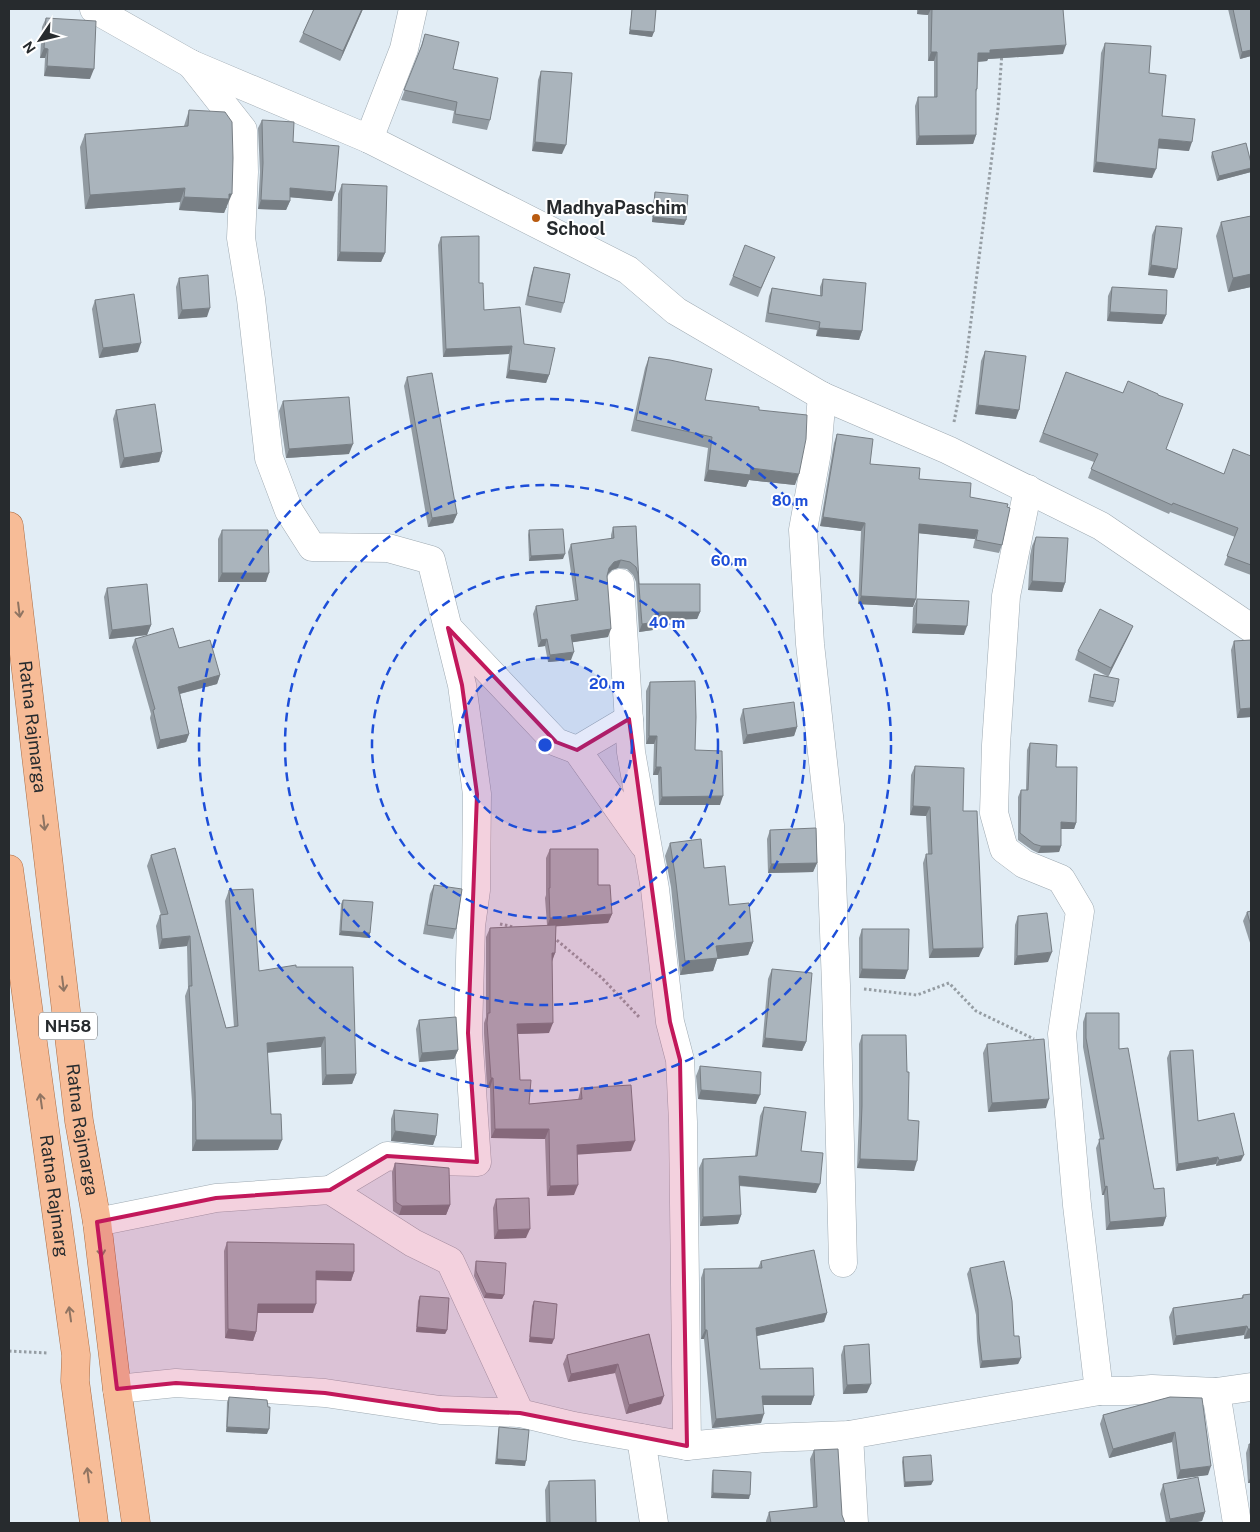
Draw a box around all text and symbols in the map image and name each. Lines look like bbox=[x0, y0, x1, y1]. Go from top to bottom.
north arrow bbox=[15, 15, 65, 65]
text: N bbox=[20, 38, 39, 57]
place label: MadhyaPaschim School bbox=[546, 197, 687, 239]
marker: MadhyaPaschim School bbox=[530, 212, 542, 224]
text: 80 m bbox=[772, 492, 808, 509]
text: 60 m bbox=[711, 552, 747, 569]
one-way arrow bbox=[14, 601, 24, 617]
text: 40 m bbox=[649, 614, 685, 631]
street label: Ratna Rajmarga bbox=[15, 659, 51, 794]
text: 20 m bbox=[589, 675, 625, 692]
centre of rings bbox=[536, 736, 554, 754]
one-way arrow bbox=[39, 815, 49, 831]
one-way arrow bbox=[58, 976, 68, 992]
road number: NH58 bbox=[39, 1012, 97, 1040]
street label: Ratna Rajmarga bbox=[62, 1062, 103, 1197]
one-way arrow bbox=[35, 1093, 45, 1109]
street label: Ratna Rajmarg bbox=[36, 1133, 73, 1258]
one-way arrow bbox=[96, 1241, 106, 1257]
one-way arrow bbox=[65, 1306, 75, 1322]
one-way arrow bbox=[82, 1467, 92, 1483]

